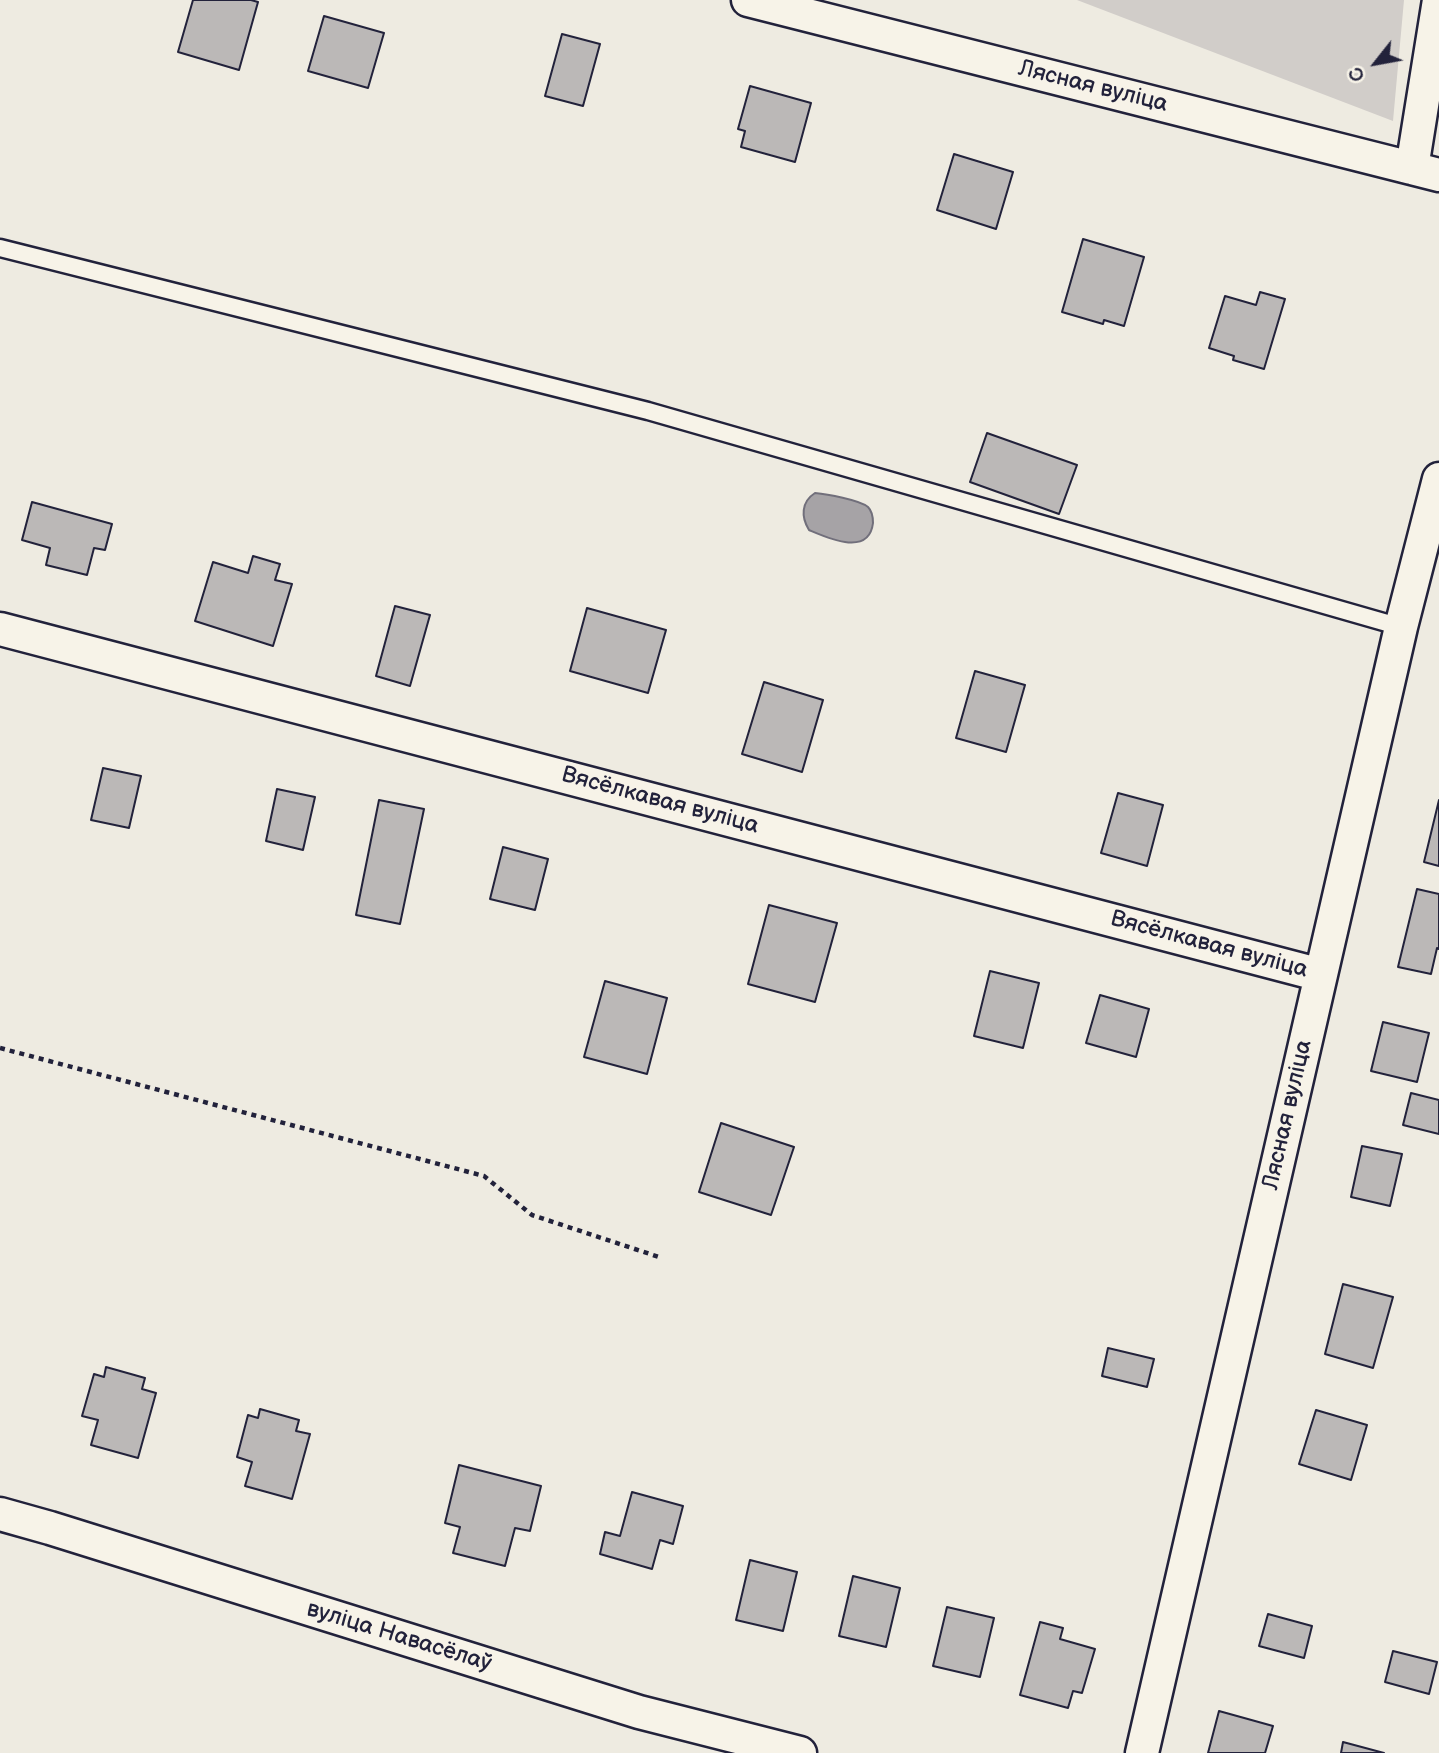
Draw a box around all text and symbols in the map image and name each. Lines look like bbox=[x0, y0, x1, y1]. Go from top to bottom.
north arrow bbox=[1341, 28, 1411, 98]
street label: Лясная вуліца bbox=[1016, 55, 1170, 119]
text: С bbox=[1344, 62, 1371, 86]
street label: Вясёлкавая вуліца bbox=[558, 761, 762, 841]
street label: Вясёлкавая вуліца bbox=[1107, 905, 1311, 985]
street label: Лясная вуліца bbox=[1257, 1037, 1319, 1193]
street label: вуліца Навасёлаў bbox=[303, 1596, 495, 1678]

